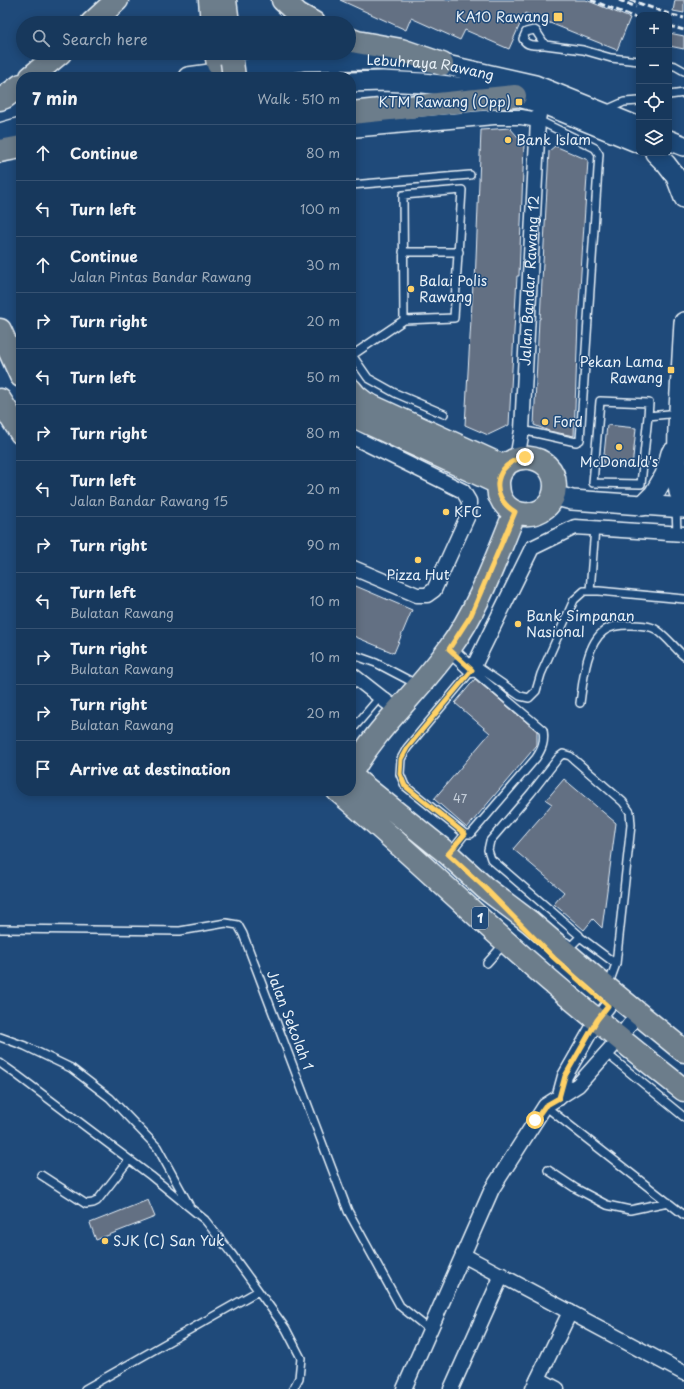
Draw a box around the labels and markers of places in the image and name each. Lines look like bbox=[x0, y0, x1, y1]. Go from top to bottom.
place label: KA10 Rawang bbox=[456, 6, 549, 27]
marker: KA10 Rawang bbox=[552, 11, 564, 23]
place label: KTM Rawang (Opp) bbox=[379, 91, 511, 112]
marker: KTM Rawang (Opp) bbox=[514, 97, 524, 107]
place label: Bank Islam bbox=[516, 129, 591, 150]
marker: Bank Islam bbox=[503, 135, 513, 145]
place label: Balai Polis Rawang bbox=[419, 270, 487, 307]
marker: Balai Polis Rawang bbox=[406, 284, 416, 294]
place label: Pekan Lama Rawang bbox=[579, 351, 663, 388]
marker: Pekan Lama Rawang bbox=[666, 365, 676, 375]
place label: Ford bbox=[553, 411, 583, 432]
marker: Ford bbox=[540, 417, 550, 427]
marker: McDonald's bbox=[614, 442, 624, 452]
place label: McDonald's bbox=[580, 451, 658, 472]
place label: KFC bbox=[454, 501, 482, 522]
marker: KFC bbox=[441, 507, 451, 517]
marker: Pizza Hut bbox=[413, 555, 423, 565]
place label: Pizza Hut bbox=[387, 564, 450, 585]
place label: Bank Simpanan Nasional bbox=[526, 605, 635, 642]
marker: Bank Simpanan Nasional bbox=[513, 619, 523, 629]
place label: SJK (C) San Yuk bbox=[113, 1230, 225, 1251]
marker: SJK (C) San Yuk bbox=[100, 1236, 110, 1246]

